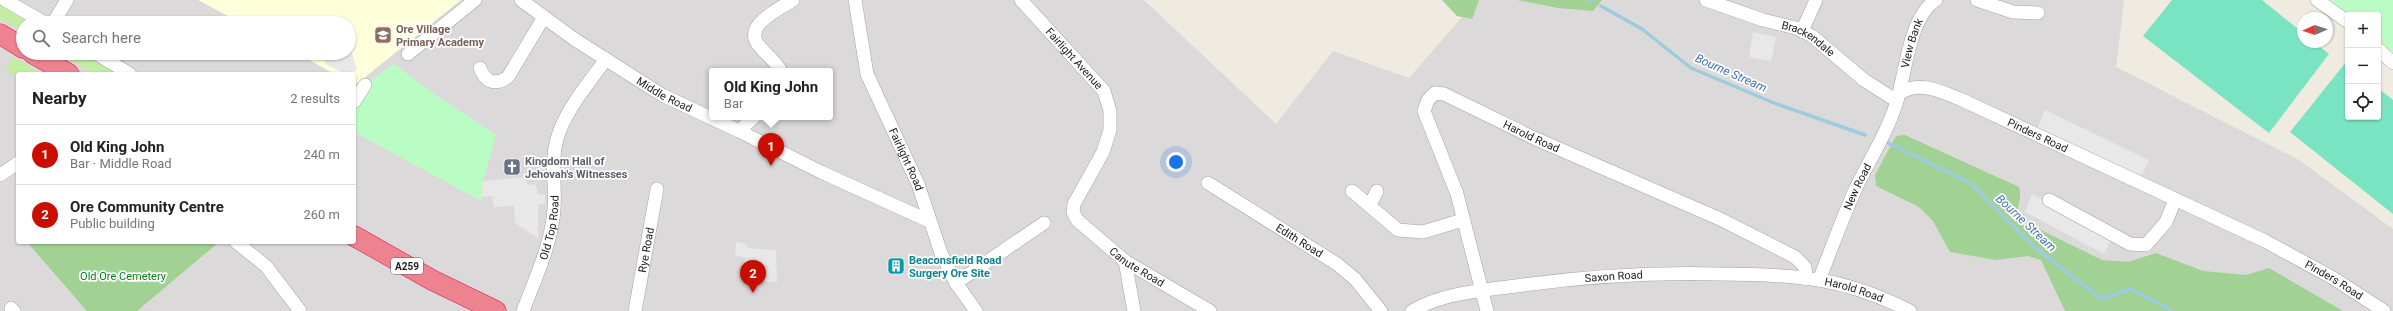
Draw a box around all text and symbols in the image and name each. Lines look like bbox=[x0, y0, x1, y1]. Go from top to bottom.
north arrow bbox=[2297, 12, 2333, 48]
map controls bbox=[2345, 12, 2381, 120]
button: + bbox=[2345, 12, 2381, 48]
search box bbox=[16, 16, 356, 60]
street label: View Bank bbox=[1899, 16, 1926, 69]
street label: Brackendale bbox=[1780, 19, 1837, 59]
place label: Ore Village Primary Academy bbox=[396, 23, 485, 49]
school or university icon: Ore Village Primary Academy bbox=[373, 25, 393, 45]
street label: Fairlight Avenue bbox=[1043, 25, 1105, 92]
icon: search bbox=[30, 27, 52, 49]
text: Search here bbox=[62, 29, 141, 47]
button: − bbox=[2345, 48, 2381, 84]
water label: Bourne Stream bbox=[1693, 51, 1769, 95]
popup bbox=[709, 68, 833, 120]
street label: Middle Road bbox=[634, 75, 694, 115]
text: Old King John bbox=[724, 78, 818, 96]
button: locate bbox=[2345, 84, 2381, 120]
text: Nearby bbox=[32, 88, 87, 108]
text: 2 results bbox=[290, 91, 340, 106]
text: Bar bbox=[724, 96, 743, 111]
street label: Pinders Road bbox=[2005, 116, 2070, 155]
street label: Harold Road bbox=[1501, 118, 1562, 155]
street label: Fairlight Road bbox=[886, 126, 926, 192]
pin: 1 bbox=[758, 133, 784, 166]
text: Old King John bbox=[70, 138, 164, 156]
text: 1 bbox=[41, 147, 49, 162]
text: 240 m bbox=[303, 147, 340, 162]
your location bbox=[1166, 152, 1186, 172]
place label: Kingdom Hall of Jehovah's Witnesses bbox=[525, 155, 628, 181]
text: Bar · Middle Road bbox=[70, 156, 172, 171]
church icon: Kingdom Hall of Jehovah's Witnesses bbox=[502, 157, 522, 177]
street label: New Road bbox=[1841, 161, 1874, 212]
water label: Bourne Stream bbox=[1993, 192, 2059, 254]
street label: Old Top Road bbox=[537, 195, 561, 262]
text: Ore Community Centre bbox=[70, 198, 224, 216]
text: 2 bbox=[41, 207, 49, 222]
text: 260 m bbox=[303, 207, 340, 222]
text: Public building bbox=[70, 216, 155, 231]
street label: Edith Road bbox=[1273, 221, 1325, 260]
street label: Rye Road bbox=[636, 226, 657, 274]
street label: Canute Road bbox=[1107, 245, 1166, 290]
place label: Beaconsfield Road Surgery Ore Site bbox=[909, 254, 1001, 280]
building icon: Beaconsfield Road Surgery Ore Site bbox=[886, 256, 906, 276]
road number: A259 bbox=[391, 258, 423, 274]
street label: Pinders Road bbox=[2303, 258, 2365, 303]
pin: 2 bbox=[740, 260, 766, 293]
street label: Saxon Road bbox=[1584, 268, 1643, 285]
park label: Old Ore Cemetery bbox=[80, 270, 167, 283]
street label: Harold Road bbox=[1824, 275, 1885, 305]

